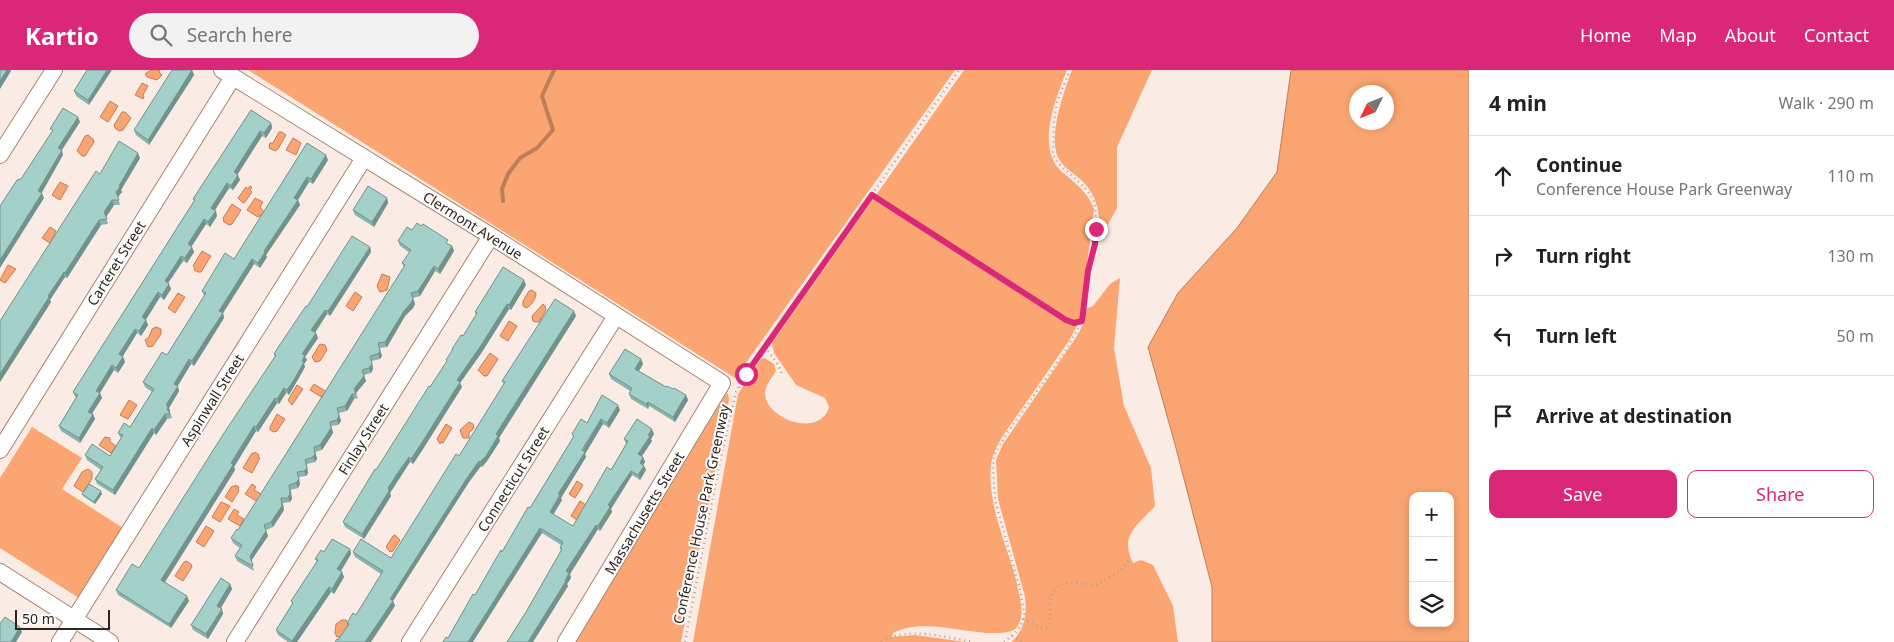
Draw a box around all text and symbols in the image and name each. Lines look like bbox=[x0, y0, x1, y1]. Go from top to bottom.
search box bbox=[129, 13, 479, 58]
text: Kartio bbox=[25, 19, 99, 52]
icon: search bbox=[147, 21, 175, 49]
text: Search here bbox=[187, 22, 292, 48]
text: Home bbox=[1580, 23, 1631, 47]
text: Map bbox=[1659, 23, 1697, 47]
text: About bbox=[1725, 23, 1776, 47]
text: Contact bbox=[1804, 23, 1869, 47]
north arrow bbox=[1349, 85, 1394, 130]
text: 4 min bbox=[1489, 89, 1547, 117]
text: Walk · 290 m bbox=[1779, 92, 1874, 114]
text: Continue bbox=[1536, 152, 1622, 178]
icon: ahead bbox=[1489, 162, 1517, 190]
text: 110 m bbox=[1827, 165, 1874, 187]
text: Conference House Park Greenway bbox=[1536, 178, 1792, 200]
street label: Clermont Avenue bbox=[420, 187, 527, 263]
street label: Carteret Street bbox=[82, 217, 150, 309]
route end bbox=[1085, 218, 1108, 241]
icon: right bbox=[1489, 242, 1517, 270]
text: Turn right bbox=[1536, 243, 1631, 269]
text: 130 m bbox=[1827, 245, 1874, 267]
icon: left bbox=[1489, 322, 1517, 350]
text: Turn left bbox=[1536, 323, 1617, 349]
text: 50 m bbox=[1837, 325, 1874, 347]
street label: Aspinwall Street bbox=[176, 350, 248, 450]
route start bbox=[735, 363, 758, 386]
street label: Finlay Street bbox=[334, 400, 392, 478]
street label: Conference House Park Greenway bbox=[668, 402, 734, 626]
icon: arrive bbox=[1489, 402, 1517, 430]
text: Arrive at destination bbox=[1536, 403, 1732, 429]
street label: Connecticut Street bbox=[473, 423, 553, 535]
street label: Massachusetts Street bbox=[600, 448, 688, 578]
button: Save bbox=[1489, 470, 1677, 518]
button: Share bbox=[1687, 470, 1874, 518]
map controls bbox=[1409, 492, 1454, 627]
button: + bbox=[1409, 492, 1454, 537]
button: − bbox=[1409, 537, 1454, 582]
button: layers bbox=[1409, 582, 1454, 627]
scale bar bbox=[15, 607, 110, 630]
text: 50 m bbox=[22, 609, 55, 628]

